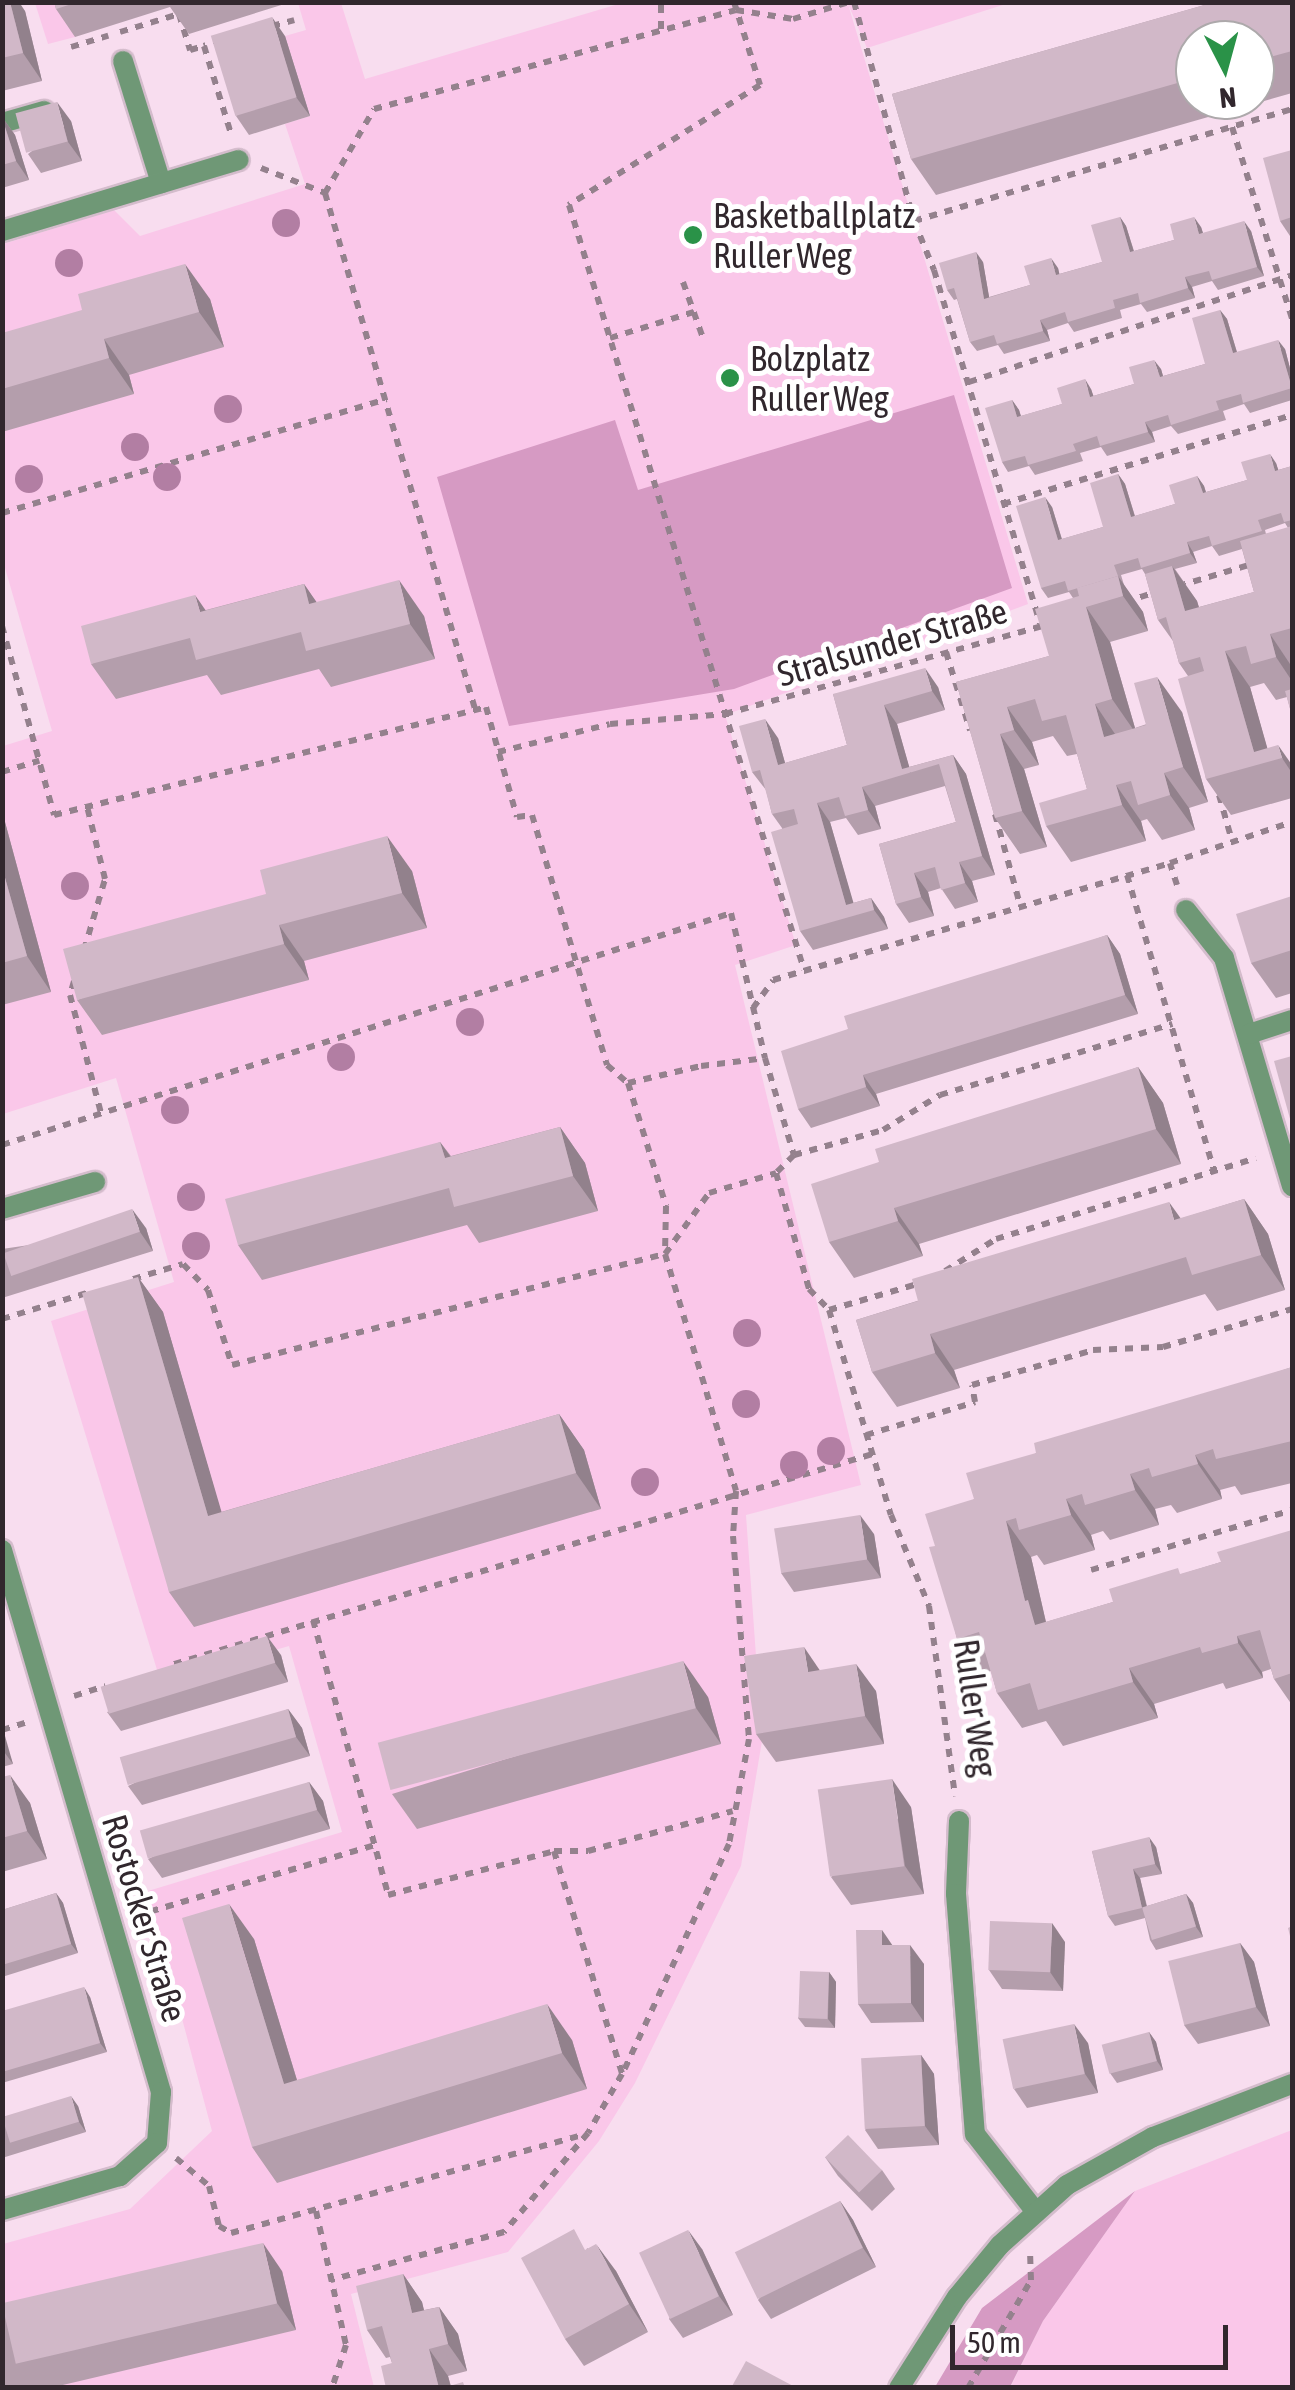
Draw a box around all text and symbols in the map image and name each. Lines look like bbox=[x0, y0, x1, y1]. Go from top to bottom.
north arrow bbox=[1175, 20, 1275, 120]
text: N bbox=[1218, 81, 1238, 115]
place label: Basketballplatz Ruller Weg bbox=[713, 194, 915, 276]
marker: Basketballplatz Ruller Weg bbox=[682, 224, 704, 246]
place label: Bolzplatz Ruller Weg bbox=[750, 337, 889, 419]
marker: Bolzplatz Ruller Weg bbox=[719, 367, 741, 389]
street label: Stralsunder Straße bbox=[772, 589, 1012, 695]
street label: Ruller Weg bbox=[946, 1636, 1006, 1780]
street label: Rostocker Straße bbox=[94, 1809, 196, 2027]
scale bar bbox=[955, 2305, 1232, 2367]
text: 50 m bbox=[967, 2325, 1021, 2359]

